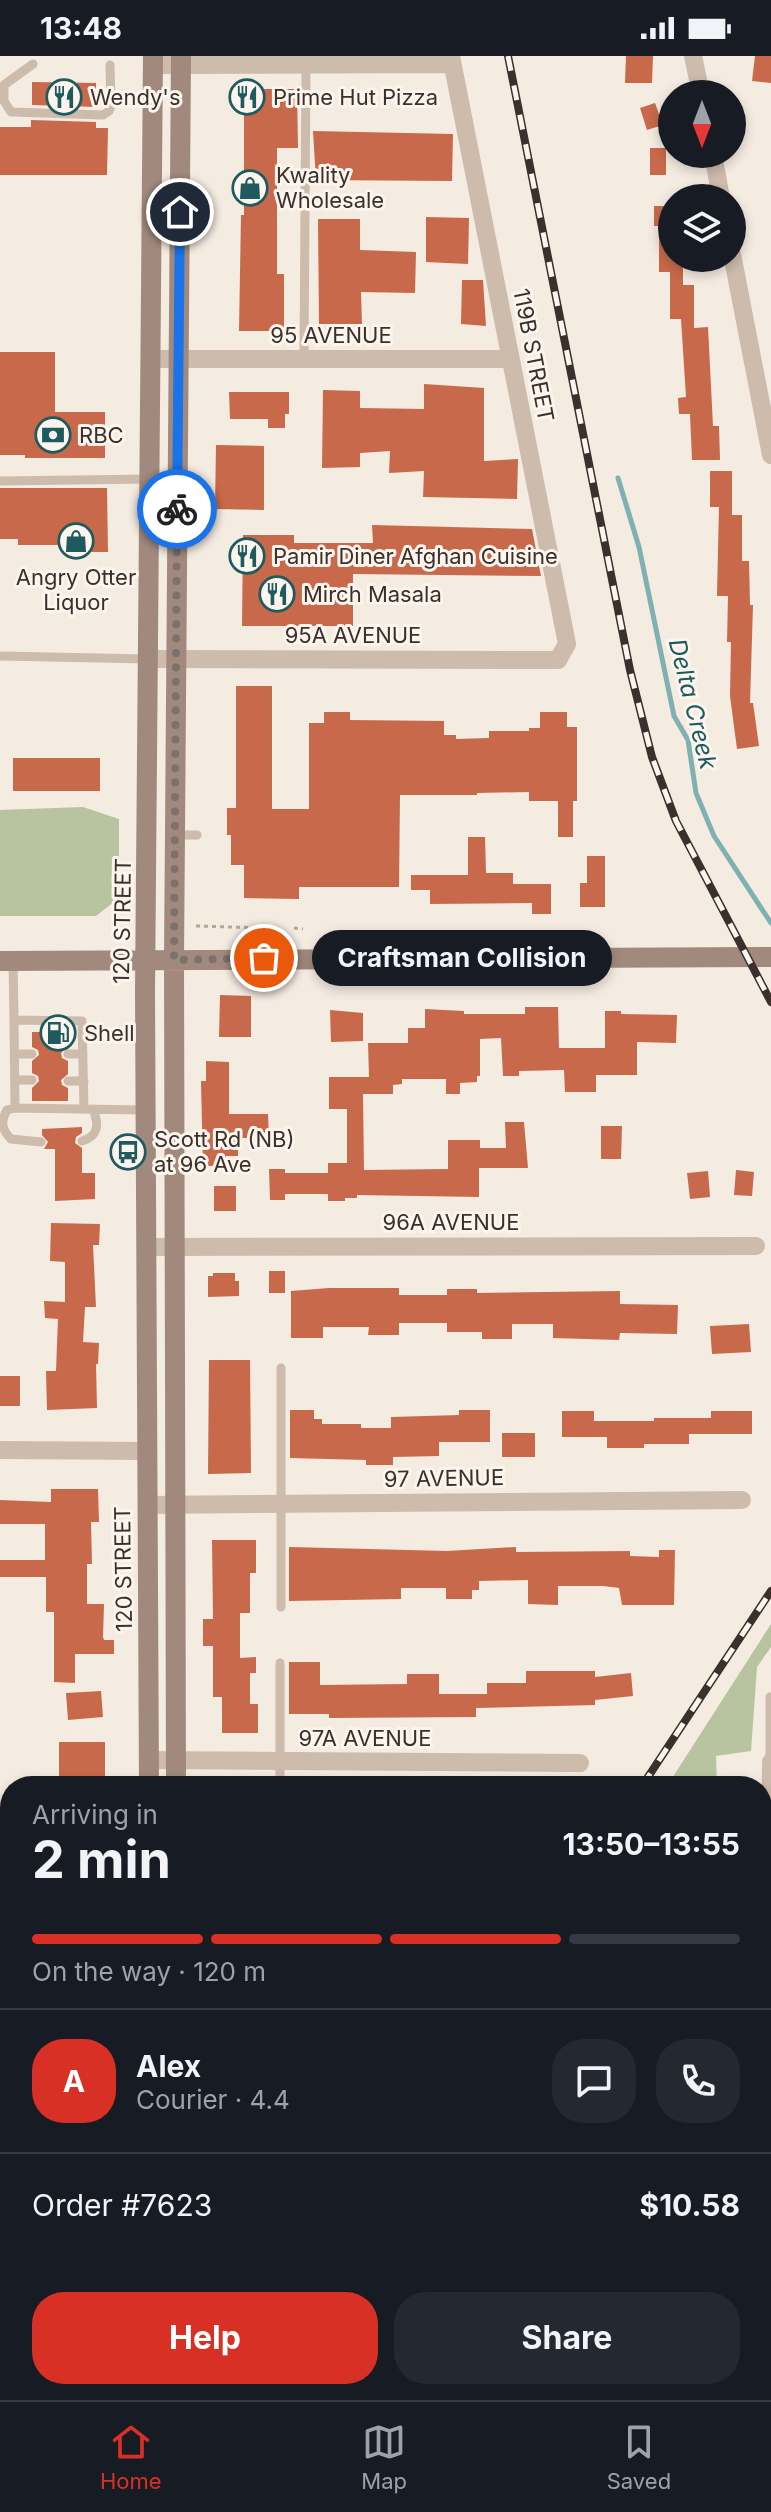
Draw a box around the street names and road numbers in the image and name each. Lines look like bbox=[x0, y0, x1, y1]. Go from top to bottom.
street label: 119B STREET bbox=[508, 286, 560, 424]
street label: 95 AVENUE bbox=[270, 322, 392, 348]
street label: 95A AVENUE bbox=[285, 622, 421, 648]
street label: 120 STREET bbox=[108, 858, 136, 984]
street label: 96A AVENUE bbox=[383, 1209, 519, 1235]
street label: 97 AVENUE bbox=[384, 1464, 504, 1492]
street label: 120 STREET bbox=[109, 1506, 137, 1632]
street label: 97A AVENUE bbox=[299, 1725, 431, 1751]

